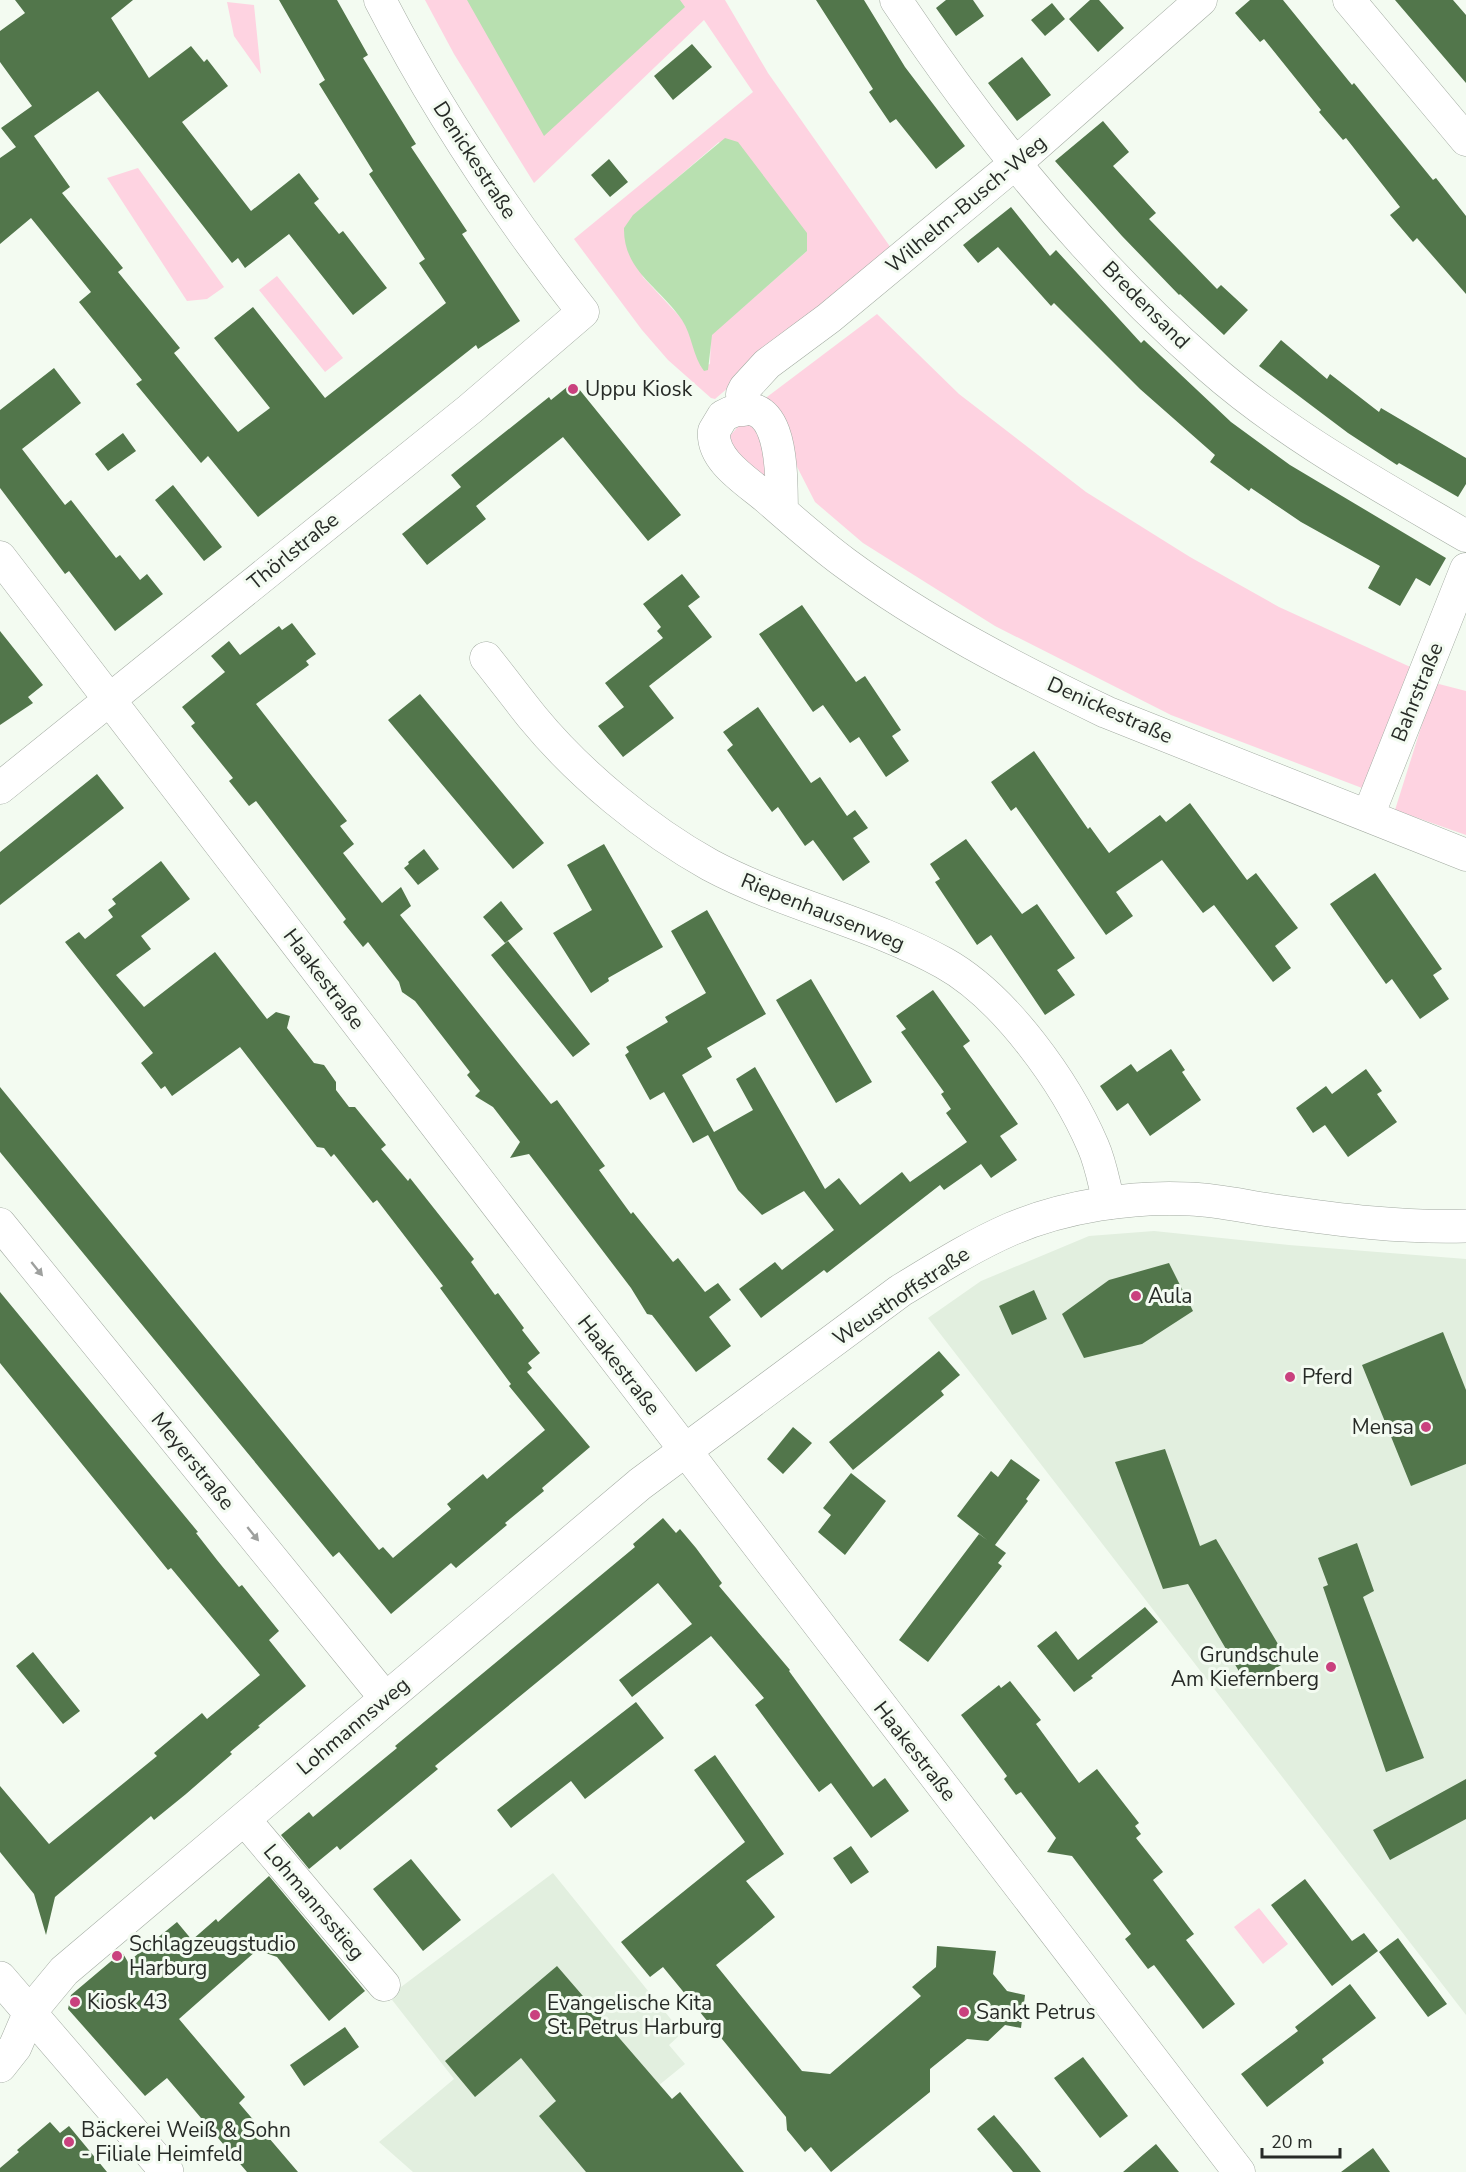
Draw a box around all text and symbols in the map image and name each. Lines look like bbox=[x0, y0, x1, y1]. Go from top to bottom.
street label: Denickestraße bbox=[427, 96, 523, 224]
street label: Wilhelm-Busch-Weg bbox=[880, 129, 1052, 279]
street label: Bredensand bbox=[1096, 255, 1196, 355]
place label: Uppu Kiosk bbox=[585, 375, 693, 403]
marker: Uppu Kiosk bbox=[566, 382, 580, 396]
street label: Thörlstraße bbox=[242, 506, 344, 596]
street label: Bahrstraße bbox=[1384, 638, 1450, 746]
street label: Denickestraße bbox=[1043, 670, 1177, 750]
street label: Riepenhausenweg bbox=[737, 866, 909, 958]
street label: Haakestraße bbox=[277, 923, 371, 1035]
street label: Weusthoffstraße bbox=[827, 1240, 975, 1352]
one-way arrow bbox=[30, 1261, 43, 1276]
place label: Aula bbox=[1148, 1282, 1192, 1310]
marker: Aula bbox=[1129, 1289, 1143, 1303]
street label: Haakestraße bbox=[571, 1309, 667, 1421]
place label: Pferd bbox=[1302, 1363, 1353, 1391]
marker: Pferd bbox=[1283, 1370, 1297, 1384]
street label: Meyerstraße bbox=[145, 1406, 241, 1516]
place label: Mensa bbox=[1352, 1413, 1414, 1441]
marker: Mensa bbox=[1419, 1420, 1433, 1434]
one-way arrow bbox=[246, 1527, 258, 1542]
place label: Grundschule Am Kiefernberg bbox=[1171, 1641, 1319, 1693]
marker: Grundschule Am Kiefernberg bbox=[1324, 1660, 1338, 1674]
street label: Lohmannsweg bbox=[291, 1671, 415, 1781]
street label: Haakestraße bbox=[867, 1695, 963, 1807]
street label: Lohmannsstieg bbox=[257, 1838, 371, 1966]
place label: Schlagzeugstudio Harburg bbox=[129, 1930, 296, 1982]
marker: Schlagzeugstudio Harburg bbox=[110, 1949, 124, 1963]
place label: Kiosk 43 bbox=[87, 1988, 168, 2016]
place label: Evangelische Kita St. Petrus Harburg bbox=[547, 1989, 722, 2041]
marker: Kiosk 43 bbox=[68, 1995, 82, 2009]
place label: Sankt Petrus bbox=[976, 1998, 1096, 2026]
marker: Sankt Petrus bbox=[957, 2005, 971, 2019]
marker: Evangelische Kita St. Petrus Harburg bbox=[528, 2008, 542, 2022]
place label: Bäckerei Weiß & Sohn - Filiale Heimfeld bbox=[81, 2116, 291, 2168]
scale bar bbox=[1262, 2121, 1340, 2159]
text: 20 m bbox=[1271, 2130, 1313, 2154]
marker: Bäckerei Weiß & Sohn - Filiale Heimfeld bbox=[62, 2135, 76, 2149]

